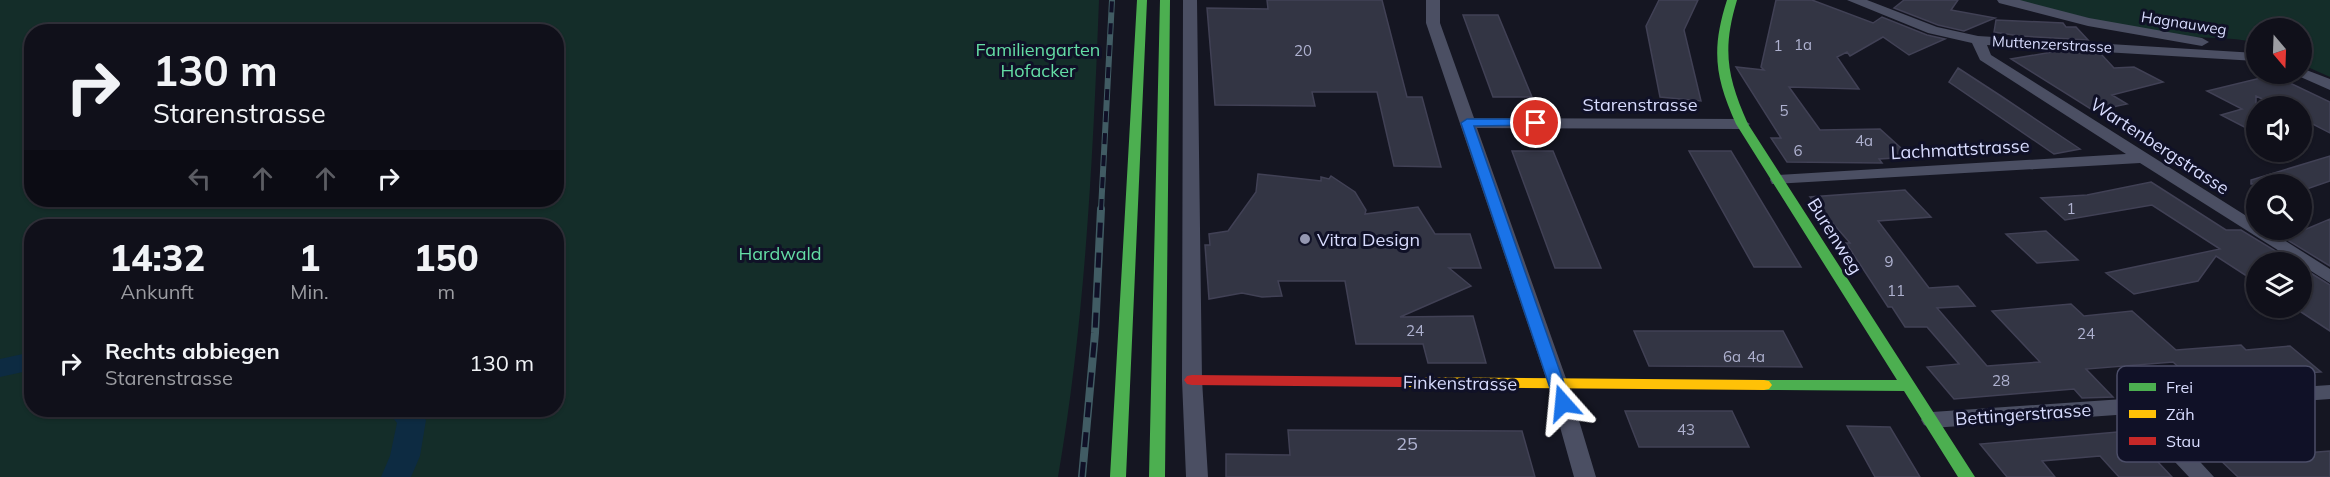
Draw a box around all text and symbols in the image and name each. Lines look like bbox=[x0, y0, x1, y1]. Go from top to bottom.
street label: Hagnauweg bbox=[2140, 7, 2228, 39]
north arrow bbox=[2246, 18, 2312, 84]
map controls bbox=[2246, 18, 2312, 318]
street label: Muttenzerstrasse bbox=[1992, 31, 2112, 57]
house number: 1a bbox=[1794, 35, 1812, 54]
house number: 1 bbox=[1773, 36, 1783, 55]
park label: Familiengarten Hofacker bbox=[976, 38, 1100, 82]
house number: 20 bbox=[1294, 41, 1312, 60]
text: 130 m bbox=[153, 44, 278, 97]
icon: right bbox=[54, 48, 132, 126]
street label: Wartenbergstrasse bbox=[2086, 92, 2234, 200]
street label: Starenstrasse bbox=[1582, 93, 1698, 116]
text: Starenstrasse bbox=[153, 96, 326, 130]
button: sound bbox=[2246, 96, 2312, 162]
pin bbox=[1510, 97, 1561, 148]
house number: 5 bbox=[1779, 101, 1789, 120]
icon: arrive bbox=[1519, 106, 1552, 139]
house number: 4a bbox=[1855, 131, 1873, 150]
street label: Lachmattstrasse bbox=[1890, 134, 2030, 164]
house number: 6 bbox=[1793, 141, 1803, 160]
icon: left bbox=[183, 162, 216, 195]
icon: ahead bbox=[246, 162, 279, 195]
icon: ahead bbox=[309, 162, 342, 195]
icon: right bbox=[372, 162, 405, 195]
button: search bbox=[2246, 174, 2312, 240]
street label: Burenweg bbox=[1803, 194, 1867, 278]
house number: 1 bbox=[2066, 199, 2076, 218]
place label: Vitra Design bbox=[1317, 228, 1420, 251]
marker: Vitra Design bbox=[1298, 232, 1312, 246]
text: 14:32 bbox=[109, 235, 205, 280]
text: 1 bbox=[299, 235, 320, 280]
text: 150 bbox=[414, 235, 479, 280]
park label: Hardwald bbox=[738, 242, 822, 265]
house number: 9 bbox=[1884, 252, 1894, 271]
button: layers bbox=[2246, 252, 2312, 318]
text: Ankunft bbox=[121, 279, 194, 304]
text: Min. bbox=[290, 279, 329, 304]
text: m bbox=[437, 279, 455, 304]
house number: 11 bbox=[1887, 281, 1905, 300]
house number: 24 bbox=[1406, 321, 1424, 340]
house number: 24 bbox=[2077, 324, 2095, 343]
text: Rechts abbiegen bbox=[105, 337, 280, 365]
icon: right bbox=[54, 347, 87, 380]
house number: 6a bbox=[1723, 347, 1741, 366]
house number: 4a bbox=[1747, 347, 1765, 366]
text: 130 m bbox=[469, 349, 534, 377]
text: Starenstrasse bbox=[105, 365, 233, 390]
legend bbox=[2117, 366, 2315, 462]
street label: Finkenstrasse bbox=[1403, 371, 1517, 395]
position arrow bbox=[1531, 371, 1595, 435]
house number: 28 bbox=[1992, 371, 2010, 390]
text: Frei bbox=[2166, 377, 2193, 397]
street label: Bettingerstrasse bbox=[1954, 398, 2092, 430]
text: Zäh bbox=[2166, 404, 2195, 424]
house number: 43 bbox=[1677, 420, 1695, 439]
text: Stau bbox=[2166, 431, 2200, 451]
house number: 25 bbox=[1396, 432, 1418, 455]

